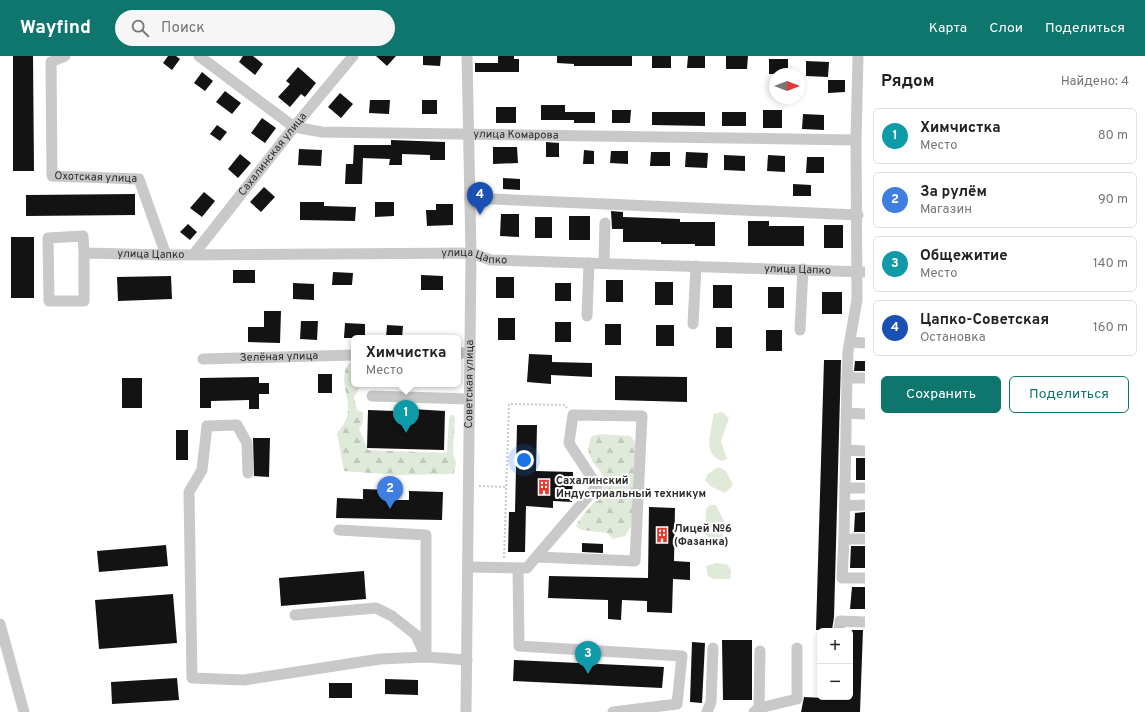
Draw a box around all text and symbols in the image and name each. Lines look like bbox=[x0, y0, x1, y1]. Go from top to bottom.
search box bbox=[115, 10, 395, 46]
text: Wayfind bbox=[20, 16, 91, 40]
icon: search bbox=[129, 17, 151, 39]
text: Поиск bbox=[161, 19, 205, 38]
text: Карта bbox=[929, 20, 967, 37]
text: Слои bbox=[989, 20, 1023, 37]
text: Поделиться bbox=[1045, 20, 1125, 37]
north arrow bbox=[769, 68, 805, 104]
text: Рядом bbox=[881, 71, 934, 93]
text: Найдено: 4 bbox=[1061, 74, 1129, 90]
street label: Сахалинская улица bbox=[235, 110, 310, 199]
text: Химчистка bbox=[920, 119, 1001, 138]
street label: улица Комарова bbox=[473, 127, 559, 143]
text: 1 bbox=[892, 128, 898, 144]
text: 80 m bbox=[1098, 128, 1128, 144]
text: Место bbox=[920, 138, 957, 154]
street label: Охотская улица bbox=[54, 169, 138, 186]
pin: 4 bbox=[467, 182, 493, 215]
text: За рулём bbox=[920, 183, 987, 202]
text: 2 bbox=[891, 192, 899, 208]
text: 90 m bbox=[1098, 192, 1128, 208]
text: Магазин bbox=[920, 202, 972, 218]
street label: улица Цапко bbox=[441, 246, 507, 268]
street label: улица Цапко bbox=[117, 247, 184, 262]
text: Общежитие bbox=[920, 247, 1008, 266]
text: 3 bbox=[891, 256, 899, 272]
text: 140 m bbox=[1093, 256, 1128, 272]
street label: улица Цапко bbox=[764, 262, 831, 278]
text: Место bbox=[920, 266, 957, 282]
text: Цапко-Советская bbox=[920, 311, 1049, 330]
text: 4 bbox=[891, 320, 899, 336]
text: 160 m bbox=[1093, 320, 1128, 336]
text: Остановка bbox=[920, 330, 986, 346]
popup bbox=[351, 335, 461, 387]
street label: Советская улица bbox=[462, 339, 477, 428]
text: Химчистка bbox=[366, 344, 446, 363]
street label: Зелёная улица bbox=[239, 349, 319, 365]
text: Место bbox=[366, 363, 403, 379]
button: Сохранить bbox=[881, 376, 1001, 413]
button: Поделиться bbox=[1009, 376, 1129, 413]
pin: 1 bbox=[393, 400, 419, 433]
your location bbox=[514, 450, 534, 470]
place label: Сахалинский Индустриальный техникум bbox=[556, 474, 706, 501]
pin: 2 bbox=[377, 476, 403, 509]
building icon: Сахалинский Индустриальный техникум bbox=[535, 478, 553, 496]
place label: Лицей №6 (Фазанка) bbox=[674, 522, 732, 549]
building icon: Лицей №6 (Фазанка) bbox=[653, 526, 671, 544]
map controls bbox=[817, 628, 853, 700]
button: + bbox=[817, 628, 853, 664]
pin: 3 bbox=[575, 641, 601, 674]
button: − bbox=[817, 664, 853, 700]

